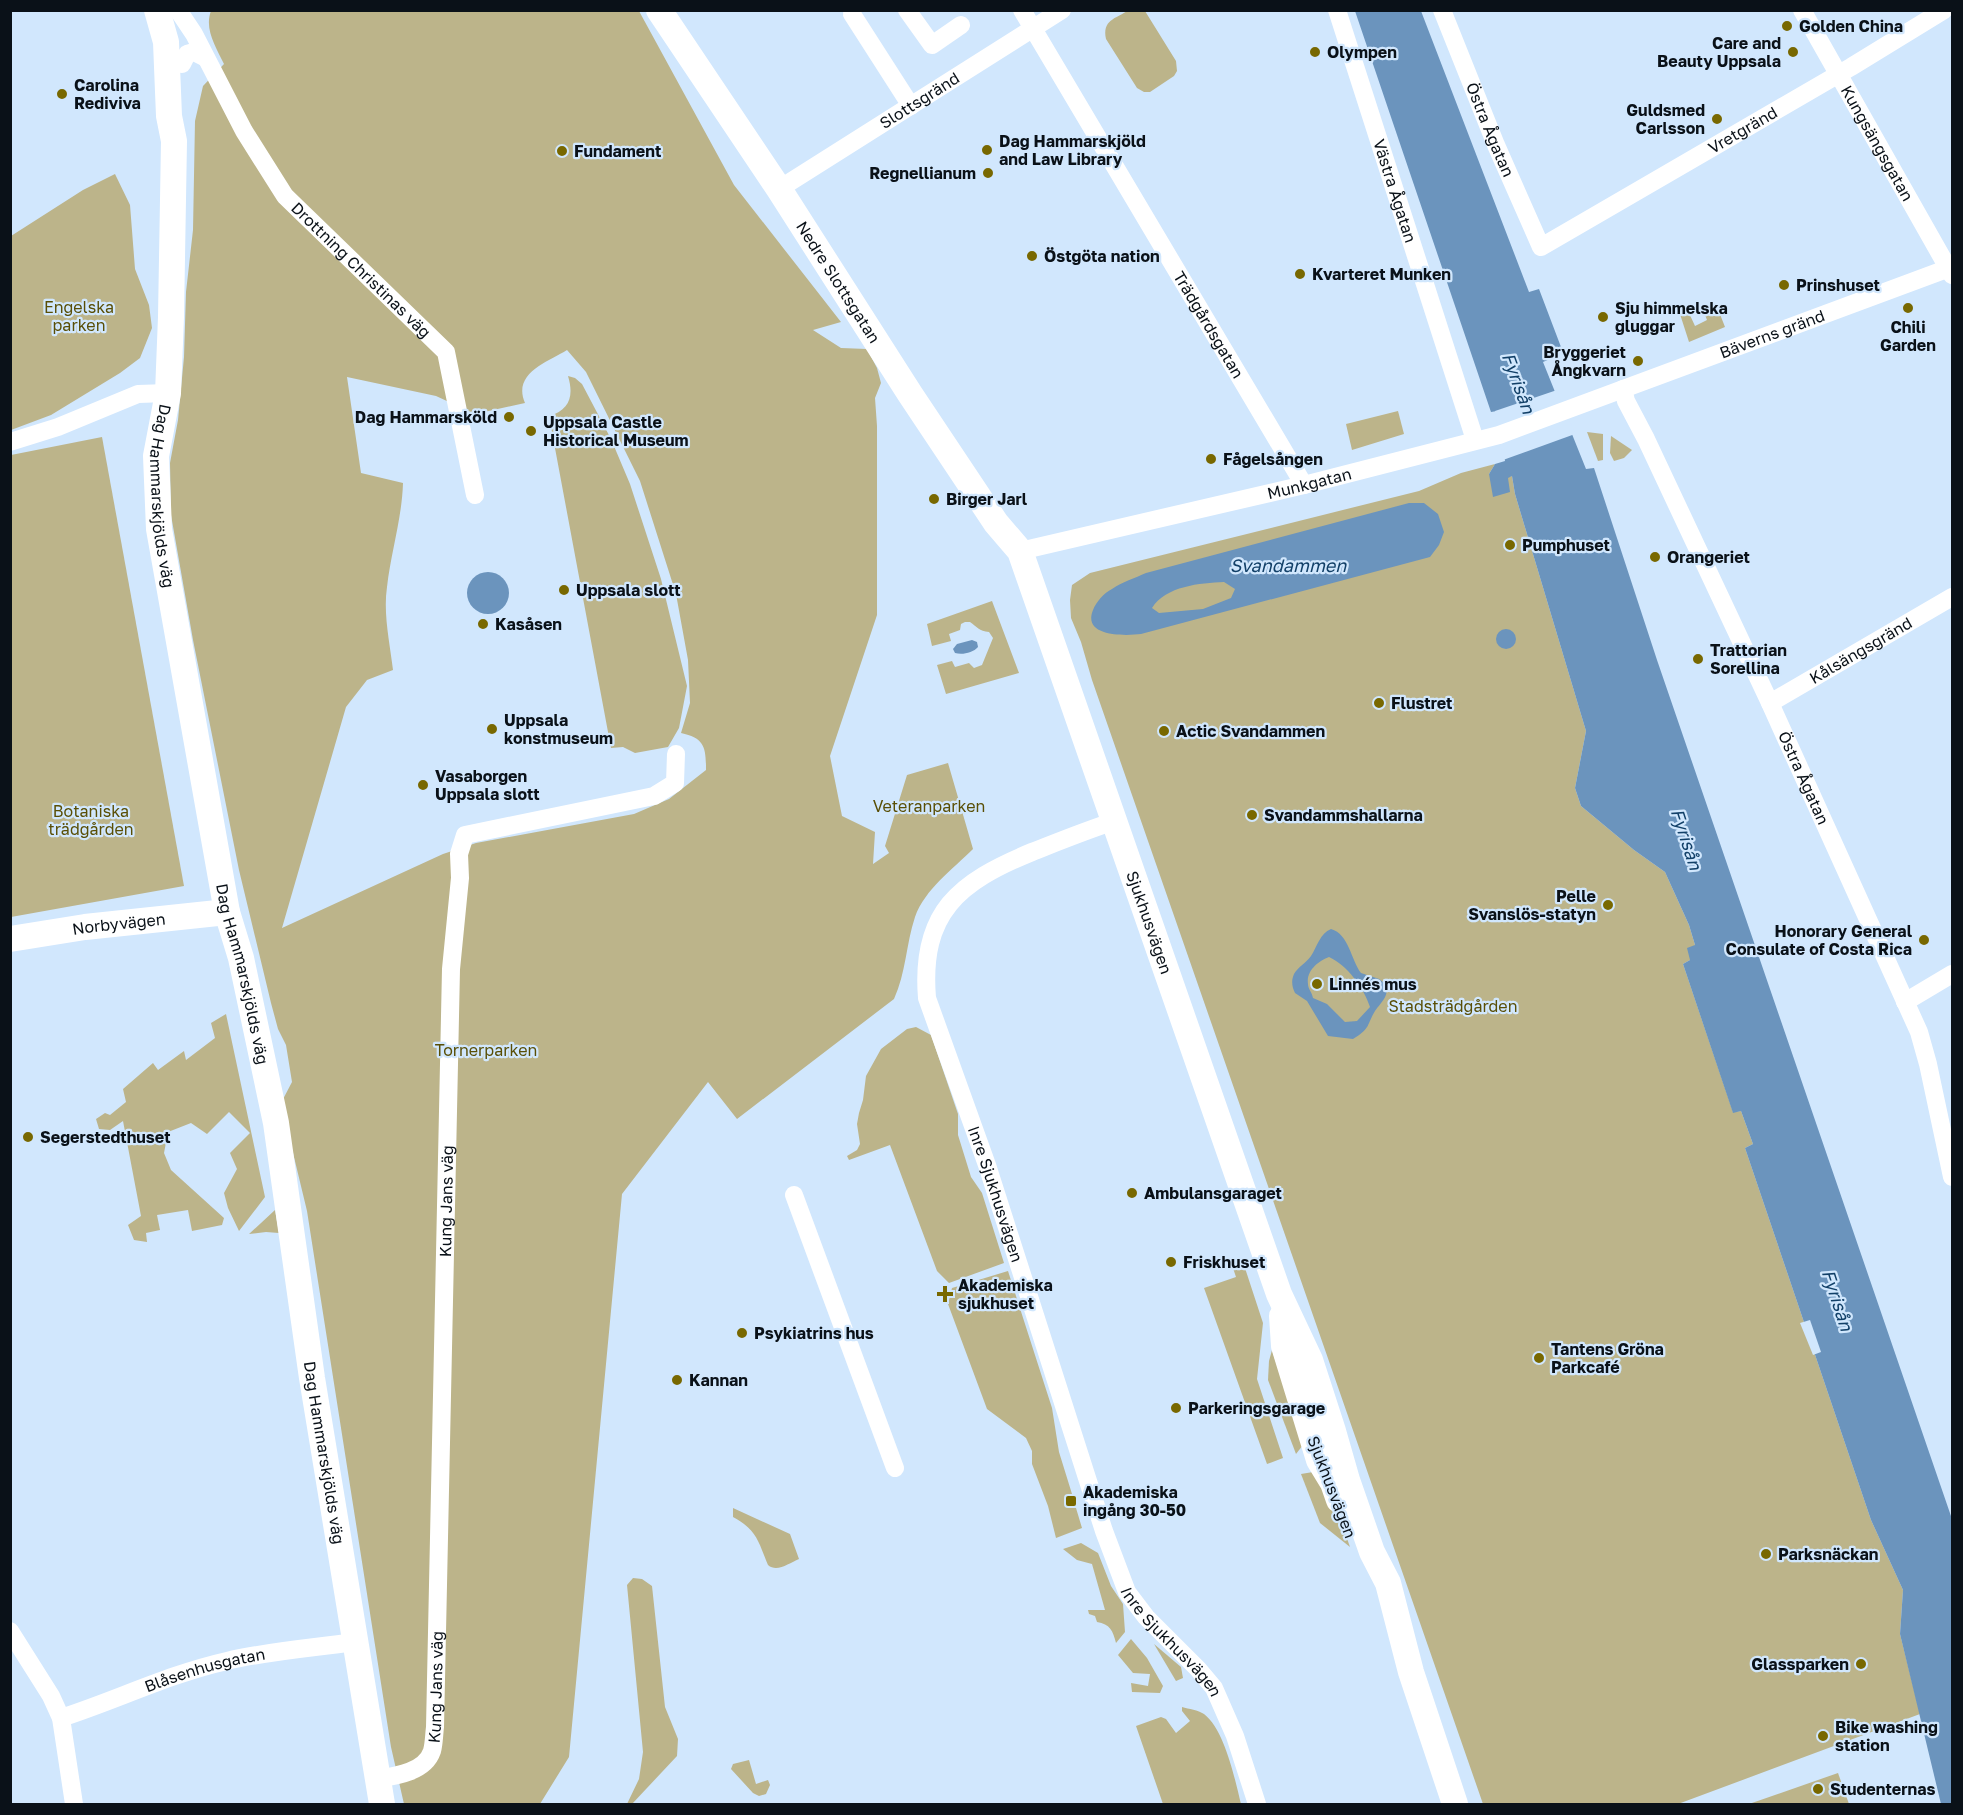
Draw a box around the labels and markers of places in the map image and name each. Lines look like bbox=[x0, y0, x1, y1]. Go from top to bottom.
place label: Golden China bbox=[1799, 16, 1903, 36]
marker: Golden China bbox=[1780, 19, 1794, 33]
place label: Care and Beauty Uppsala bbox=[1657, 33, 1781, 71]
place label: Olympen bbox=[1327, 42, 1397, 62]
marker: Olympen bbox=[1308, 45, 1322, 59]
marker: Care and Beauty Uppsala bbox=[1786, 45, 1800, 59]
place label: Carolina Rediviva bbox=[74, 75, 141, 113]
marker: Carolina Rediviva bbox=[55, 87, 69, 101]
place label: Guldsmed Carlsson bbox=[1626, 100, 1705, 138]
marker: Guldsmed Carlsson bbox=[1710, 112, 1724, 126]
place label: Dag Hammarskjöld and Law Library bbox=[999, 131, 1146, 169]
place label: Fundament bbox=[574, 141, 661, 161]
marker: Dag Hammarskjöld and Law Library bbox=[980, 143, 994, 157]
marker: Fundament bbox=[555, 144, 569, 158]
place label: Regnellianum bbox=[869, 163, 976, 183]
marker: Regnellianum bbox=[981, 166, 995, 180]
place label: Östgöta nation bbox=[1044, 246, 1160, 266]
marker: Östgöta nation bbox=[1025, 249, 1039, 263]
place label: Kvarteret Munken bbox=[1312, 264, 1451, 284]
marker: Kvarteret Munken bbox=[1293, 267, 1307, 281]
place label: Prinshuset bbox=[1796, 275, 1880, 295]
marker: Prinshuset bbox=[1777, 278, 1791, 292]
place label: Sju himmelska gluggar bbox=[1615, 298, 1728, 336]
marker: Chili Garden bbox=[1901, 301, 1915, 315]
marker: Sju himmelska gluggar bbox=[1596, 310, 1610, 324]
place label: Chili Garden bbox=[1880, 317, 1936, 355]
place label: Bryggeriet Ångkvarn bbox=[1543, 342, 1626, 380]
marker: Bryggeriet Ångkvarn bbox=[1631, 354, 1645, 368]
place label: Dag Hammarsköld bbox=[355, 407, 497, 427]
marker: Dag Hammarsköld bbox=[502, 410, 516, 424]
place label: Uppsala Castle Historical Museum bbox=[543, 412, 689, 450]
marker: Uppsala Castle Historical Museum bbox=[524, 424, 538, 438]
place label: Fågelsången bbox=[1223, 449, 1323, 469]
marker: Fågelsången bbox=[1204, 452, 1218, 466]
place label: Birger Jarl bbox=[946, 489, 1028, 509]
marker: Birger Jarl bbox=[927, 492, 941, 506]
place label: Pumphuset bbox=[1522, 535, 1610, 555]
marker: Pumphuset bbox=[1503, 538, 1517, 552]
place label: Orangeriet bbox=[1667, 547, 1750, 567]
marker: Orangeriet bbox=[1648, 550, 1662, 564]
place label: Uppsala slott bbox=[576, 580, 681, 600]
marker: Uppsala slott bbox=[557, 583, 571, 597]
place label: Kasåsen bbox=[495, 614, 562, 634]
marker: Kasåsen bbox=[476, 617, 490, 631]
place label: Trattorian Sorellina bbox=[1710, 640, 1787, 678]
marker: Trattorian Sorellina bbox=[1691, 652, 1705, 666]
place label: Flustret bbox=[1391, 693, 1452, 713]
marker: Flustret bbox=[1372, 696, 1386, 710]
place label: Uppsala konstmuseum bbox=[504, 710, 613, 748]
place label: Actic Svandammen bbox=[1176, 721, 1325, 741]
marker: Uppsala konstmuseum bbox=[485, 722, 499, 736]
marker: Actic Svandammen bbox=[1157, 724, 1171, 738]
place label: Vasaborgen Uppsala slott bbox=[435, 766, 540, 804]
marker: Vasaborgen Uppsala slott bbox=[416, 778, 430, 792]
place label: Svandammshallarna bbox=[1264, 805, 1423, 825]
marker: Svandammshallarna bbox=[1245, 808, 1259, 822]
place label: Pelle Svanslös-statyn bbox=[1468, 886, 1596, 924]
marker: Pelle Svanslös-statyn bbox=[1601, 898, 1615, 912]
place label: Honorary General Consulate of Costa Rica bbox=[1726, 921, 1913, 959]
marker: Honorary General Consulate of Costa Rica bbox=[1917, 933, 1931, 947]
place label: Linnés mus bbox=[1329, 974, 1417, 994]
marker: Linnés mus bbox=[1310, 977, 1324, 991]
place label: Segerstedthuset bbox=[40, 1127, 171, 1147]
marker: Segerstedthuset bbox=[21, 1130, 35, 1144]
place label: Ambulansgaraget bbox=[1144, 1183, 1282, 1203]
marker: Ambulansgaraget bbox=[1125, 1186, 1139, 1200]
place label: Friskhuset bbox=[1183, 1252, 1265, 1272]
marker: Friskhuset bbox=[1164, 1255, 1178, 1269]
place label: Akademiska sjukhuset bbox=[958, 1275, 1053, 1313]
marker: Akademiska sjukhuset bbox=[936, 1285, 954, 1303]
place label: Psykiatrins hus bbox=[754, 1323, 874, 1343]
marker: Psykiatrins hus bbox=[735, 1326, 749, 1340]
place label: Tantens Gröna Parkcafé bbox=[1551, 1339, 1664, 1377]
marker: Tantens Gröna Parkcafé bbox=[1532, 1351, 1546, 1365]
place label: Kannan bbox=[689, 1370, 748, 1390]
marker: Kannan bbox=[670, 1373, 684, 1387]
place label: Parkeringsgarage bbox=[1188, 1398, 1325, 1418]
marker: Parkeringsgarage bbox=[1169, 1401, 1183, 1415]
place label: Akademiska ingång 30-50 bbox=[1083, 1482, 1186, 1520]
marker: Akademiska ingång 30-50 bbox=[1064, 1494, 1078, 1508]
place label: Parksnäckan bbox=[1778, 1544, 1878, 1564]
marker: Parksnäckan bbox=[1759, 1547, 1773, 1561]
place label: Glassparken bbox=[1751, 1654, 1849, 1674]
marker: Glassparken bbox=[1854, 1657, 1868, 1671]
place label: Bike washing station bbox=[1835, 1717, 1938, 1755]
marker: Bike washing station bbox=[1816, 1729, 1830, 1743]
place label: Studenternas bbox=[1830, 1779, 1935, 1799]
marker: Studenternas bbox=[1811, 1782, 1825, 1796]

